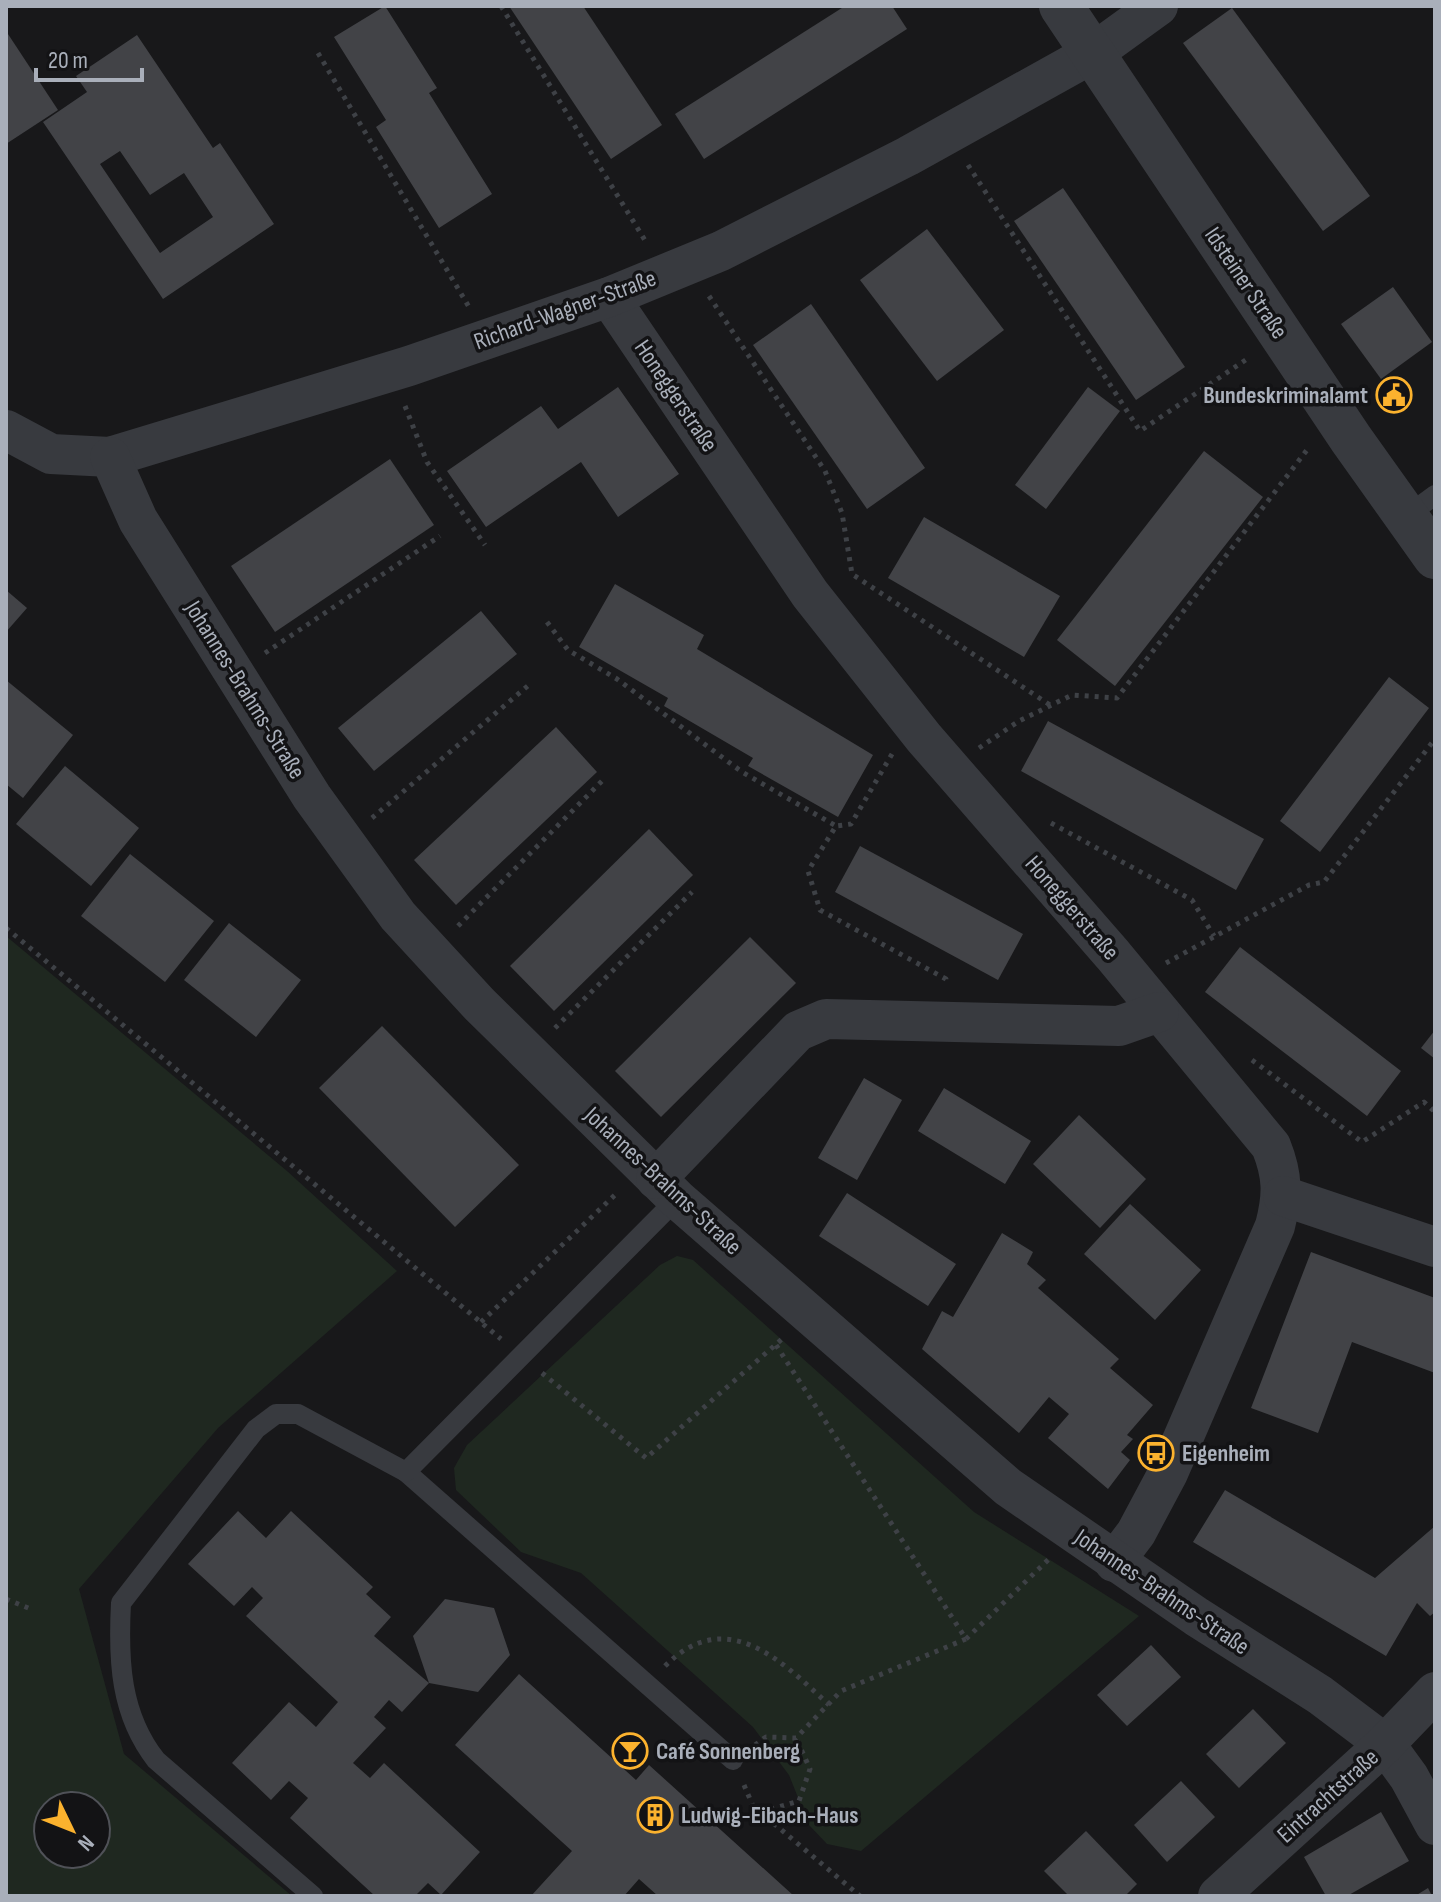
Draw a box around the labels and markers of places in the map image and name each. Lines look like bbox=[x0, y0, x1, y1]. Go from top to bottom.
public building icon: Bundeskriminalamt bbox=[1375, 376, 1413, 414]
place label: Bundeskriminalamt bbox=[1203, 381, 1368, 410]
bus stop icon: Eigenheim bbox=[1137, 1434, 1175, 1472]
place label: Eigenheim bbox=[1182, 1439, 1270, 1468]
bar icon: Café Sonnenberg bbox=[611, 1732, 649, 1770]
place label: Café Sonnenberg bbox=[656, 1737, 800, 1766]
building icon: Ludwig-Eibach-Haus bbox=[636, 1796, 674, 1834]
place label: Ludwig-Eibach-Haus bbox=[681, 1801, 859, 1830]

